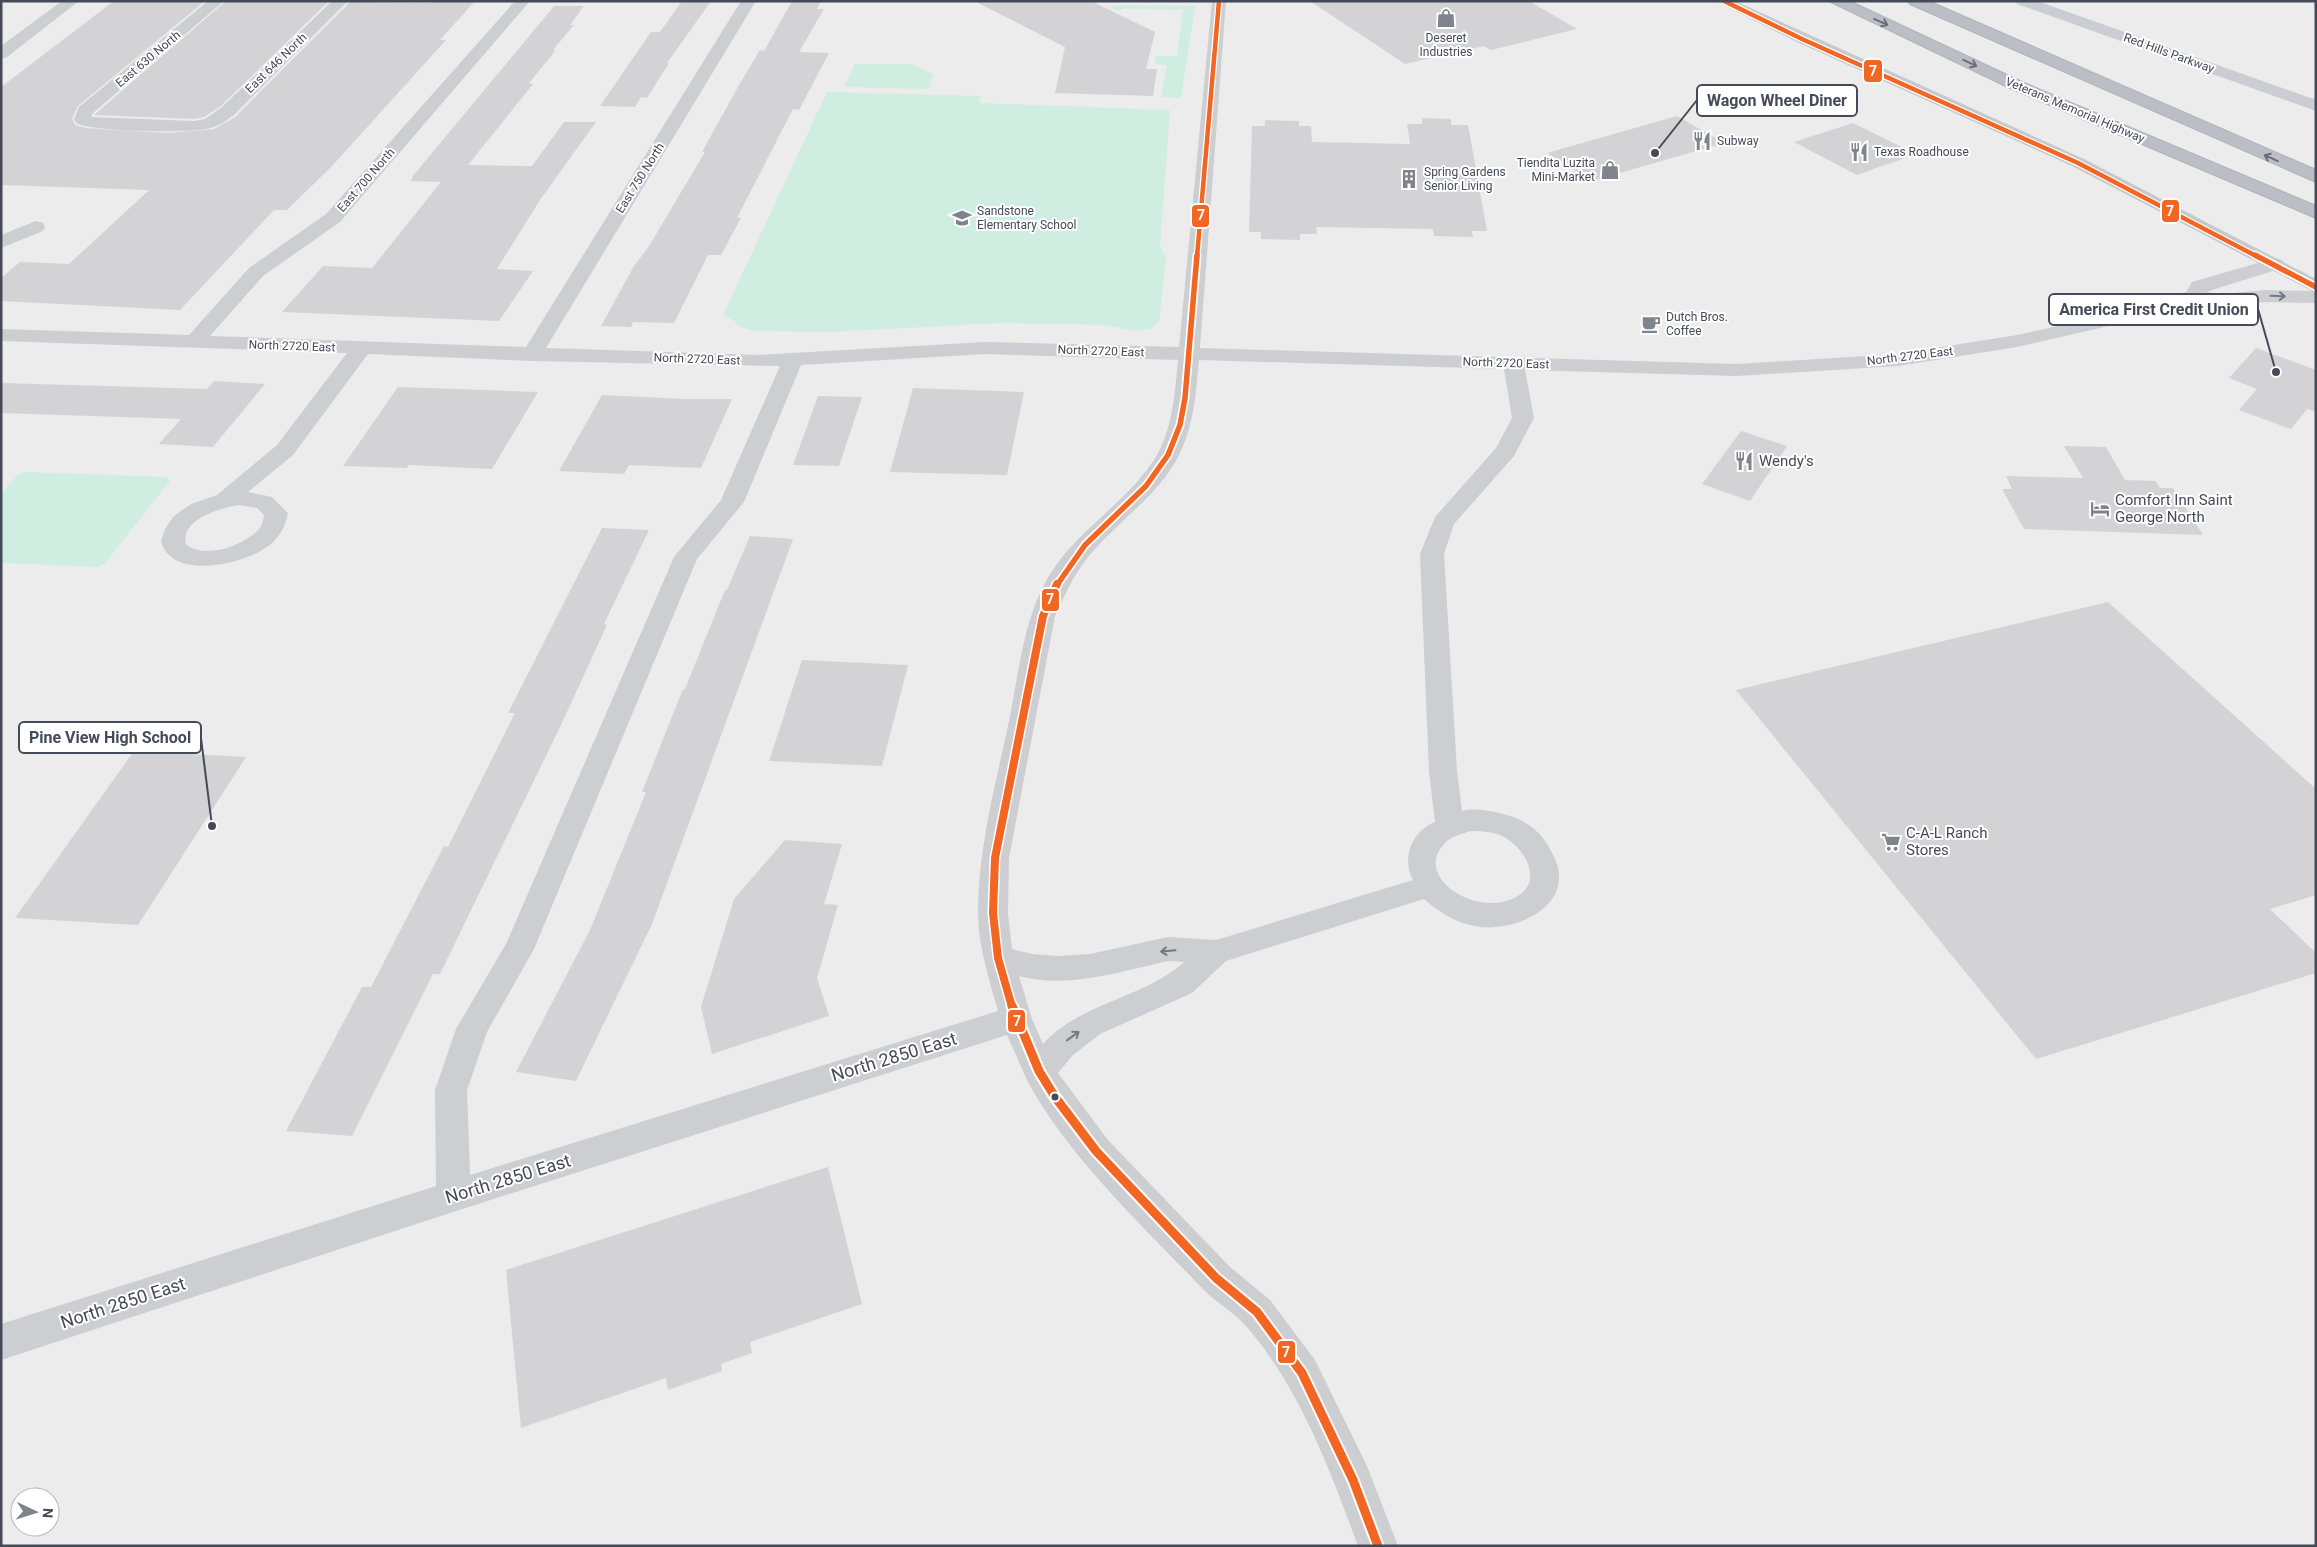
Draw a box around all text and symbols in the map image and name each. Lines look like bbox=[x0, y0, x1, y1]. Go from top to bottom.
shop icon: Deseret Industries bbox=[1435, 7, 1457, 29]
one-way arrow bbox=[1873, 17, 1888, 27]
street label: East 630 North bbox=[113, 28, 183, 90]
street label: East 646 North bbox=[242, 30, 310, 96]
street label: Red Hills Parkway bbox=[2122, 30, 2216, 76]
place label: Deseret Industries bbox=[1420, 31, 1472, 59]
line badge: 7 bbox=[1863, 59, 1883, 83]
one-way arrow bbox=[1962, 59, 1977, 68]
text: 7 bbox=[1869, 63, 1877, 79]
street label: Veterans Memorial Highway bbox=[2003, 74, 2147, 146]
callout: Wagon Wheel Diner bbox=[1697, 85, 1857, 116]
text: Wagon Wheel Diner bbox=[1707, 91, 1847, 110]
restaurant icon: Subway bbox=[1691, 130, 1713, 152]
place label: Subway bbox=[1717, 134, 1759, 148]
street label: East 750 North bbox=[613, 140, 667, 216]
restaurant icon: Texas Roadhouse bbox=[1848, 141, 1870, 163]
street label: East 700 North bbox=[334, 145, 398, 215]
place label: Texas Roadhouse bbox=[1874, 145, 1969, 159]
one-way arrow bbox=[2264, 152, 2279, 162]
place label: Tiendita Luzita Mini-Market bbox=[1517, 156, 1595, 184]
shop icon: Tiendita Luzita Mini-Market bbox=[1599, 159, 1621, 181]
place label: Spring Gardens Senior Living bbox=[1424, 165, 1506, 193]
building icon: Spring Gardens Senior Living bbox=[1398, 168, 1420, 190]
line badge: 7 bbox=[2161, 199, 2180, 223]
text: 7 bbox=[2166, 203, 2174, 219]
place label: Sandstone Elementary School bbox=[977, 204, 1077, 232]
line badge: 7 bbox=[1191, 204, 1210, 228]
school or university icon: Sandstone Elementary School bbox=[951, 207, 973, 229]
text: 7 bbox=[1197, 207, 1205, 223]
one-way arrow bbox=[2269, 291, 2285, 301]
callout: America First Credit Union bbox=[2049, 294, 2258, 325]
text: America First Credit Union bbox=[2059, 300, 2249, 319]
place label: Dutch Bros. Coffee bbox=[1666, 310, 1728, 338]
cafe icon: Dutch Bros. Coffee bbox=[1640, 313, 1662, 335]
street label: North 2720 East bbox=[248, 337, 336, 355]
street label: North 2720 East bbox=[1057, 342, 1145, 360]
street label: North 2720 East bbox=[1866, 344, 1954, 368]
street label: North 2720 East bbox=[653, 350, 741, 368]
street label: North 2720 East bbox=[1462, 354, 1550, 372]
restaurant icon: Wendy's bbox=[1733, 450, 1755, 472]
place label: Wendy's bbox=[1759, 452, 1814, 470]
place label: Comfort Inn Saint George North bbox=[2115, 491, 2233, 526]
hotel icon: Comfort Inn Saint George North bbox=[2089, 498, 2111, 520]
line badge: 7 bbox=[1041, 588, 1060, 612]
text: 7 bbox=[1046, 591, 1054, 607]
callout: Pine View High School bbox=[19, 722, 201, 753]
text: Pine View High School bbox=[29, 728, 191, 747]
place label: C-A-L Ranch Stores bbox=[1906, 824, 1987, 859]
supermarket icon: C-A-L Ranch Stores bbox=[1880, 831, 1902, 853]
one-way arrow bbox=[1160, 946, 1176, 955]
line badge: 7 bbox=[1007, 1009, 1026, 1033]
text: 7 bbox=[1013, 1013, 1021, 1029]
street label: North 2850 East bbox=[829, 1027, 959, 1086]
one-way arrow bbox=[1066, 1031, 1080, 1041]
unlabelled marker bbox=[1050, 1092, 1060, 1102]
street label: North 2850 East bbox=[443, 1149, 573, 1208]
street label: North 2850 East bbox=[58, 1272, 188, 1333]
line badge: 7 bbox=[1277, 1340, 1296, 1364]
text: 7 bbox=[1282, 1344, 1290, 1360]
north arrow bbox=[10, 1487, 60, 1537]
text: N bbox=[40, 1507, 56, 1518]

